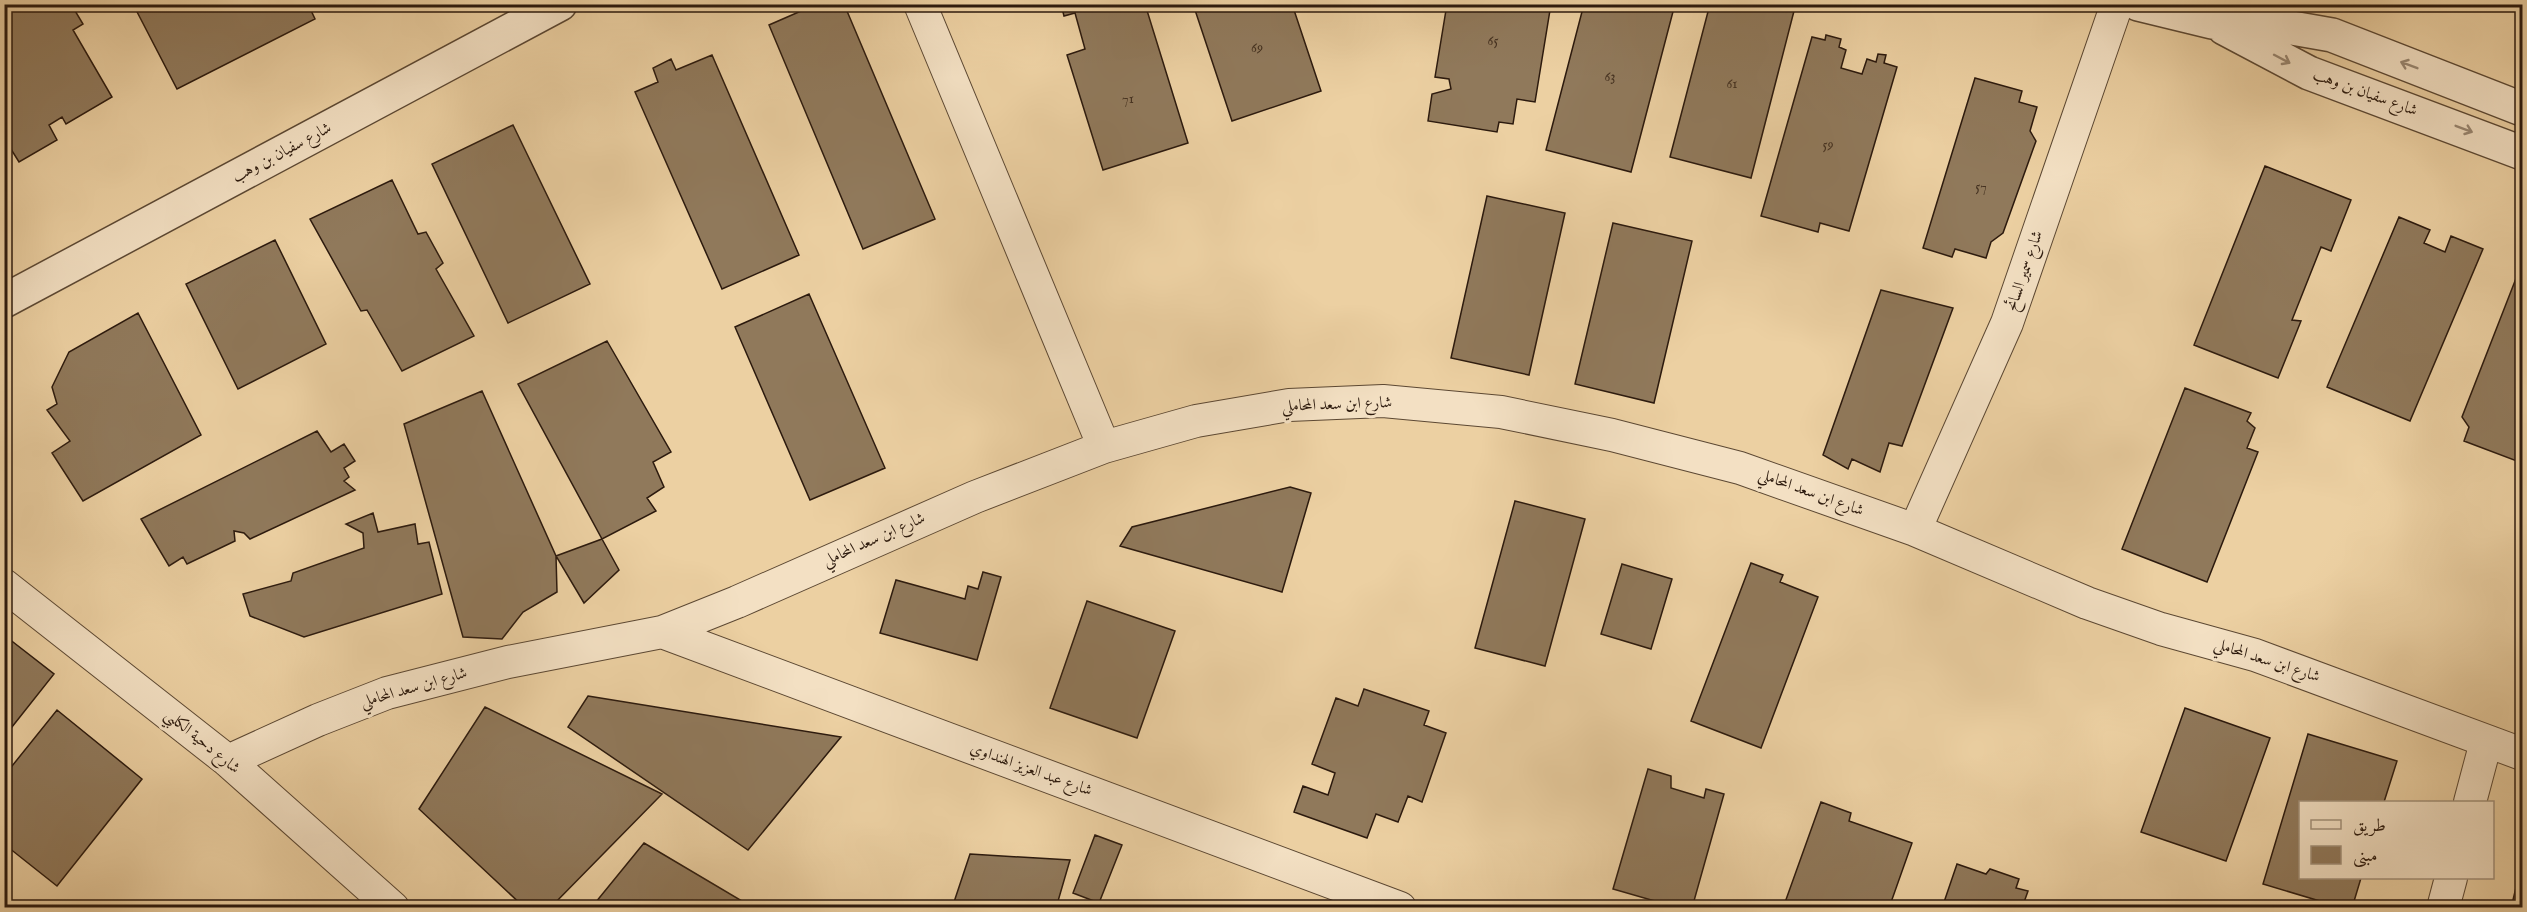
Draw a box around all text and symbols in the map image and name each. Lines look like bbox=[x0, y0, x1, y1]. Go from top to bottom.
house number: 65 bbox=[1488, 32, 1498, 50]
house number: 69 bbox=[1251, 39, 1263, 57]
one-way arrow bbox=[2273, 53, 2290, 65]
one-way arrow bbox=[2401, 58, 2419, 69]
street label: شارع سفيان بن وهب bbox=[2309, 65, 2420, 123]
house number: 63 bbox=[1604, 68, 1616, 86]
house number: 61 bbox=[1726, 75, 1738, 93]
house number: 71 bbox=[1122, 90, 1134, 108]
street label: شارع سفيان بن وهب bbox=[229, 118, 336, 189]
one-way arrow bbox=[2454, 125, 2473, 136]
house number: 59 bbox=[1822, 136, 1834, 154]
house number: 57 bbox=[1975, 178, 1987, 196]
street label: شارع سمير السائح bbox=[2000, 227, 2050, 315]
street label: شارع ابن سعد المحاملي bbox=[1282, 393, 1393, 421]
street label: شارع ابن سعد المحاملي bbox=[1754, 465, 1866, 525]
street label: شارع ابن سعد المحاملي bbox=[820, 508, 930, 575]
street label: شارع ابن سعد المحاملي bbox=[2210, 634, 2323, 691]
street label: شارع ابن سعد المحاملي bbox=[358, 663, 471, 717]
street label: شارع دحية الكلبي bbox=[157, 705, 244, 782]
street label: شارع عبد العزيز الهنداوي bbox=[967, 739, 1095, 803]
legend bbox=[2299, 801, 2494, 879]
text: طريق bbox=[2353, 815, 2386, 838]
text: مبنى bbox=[2353, 845, 2378, 868]

